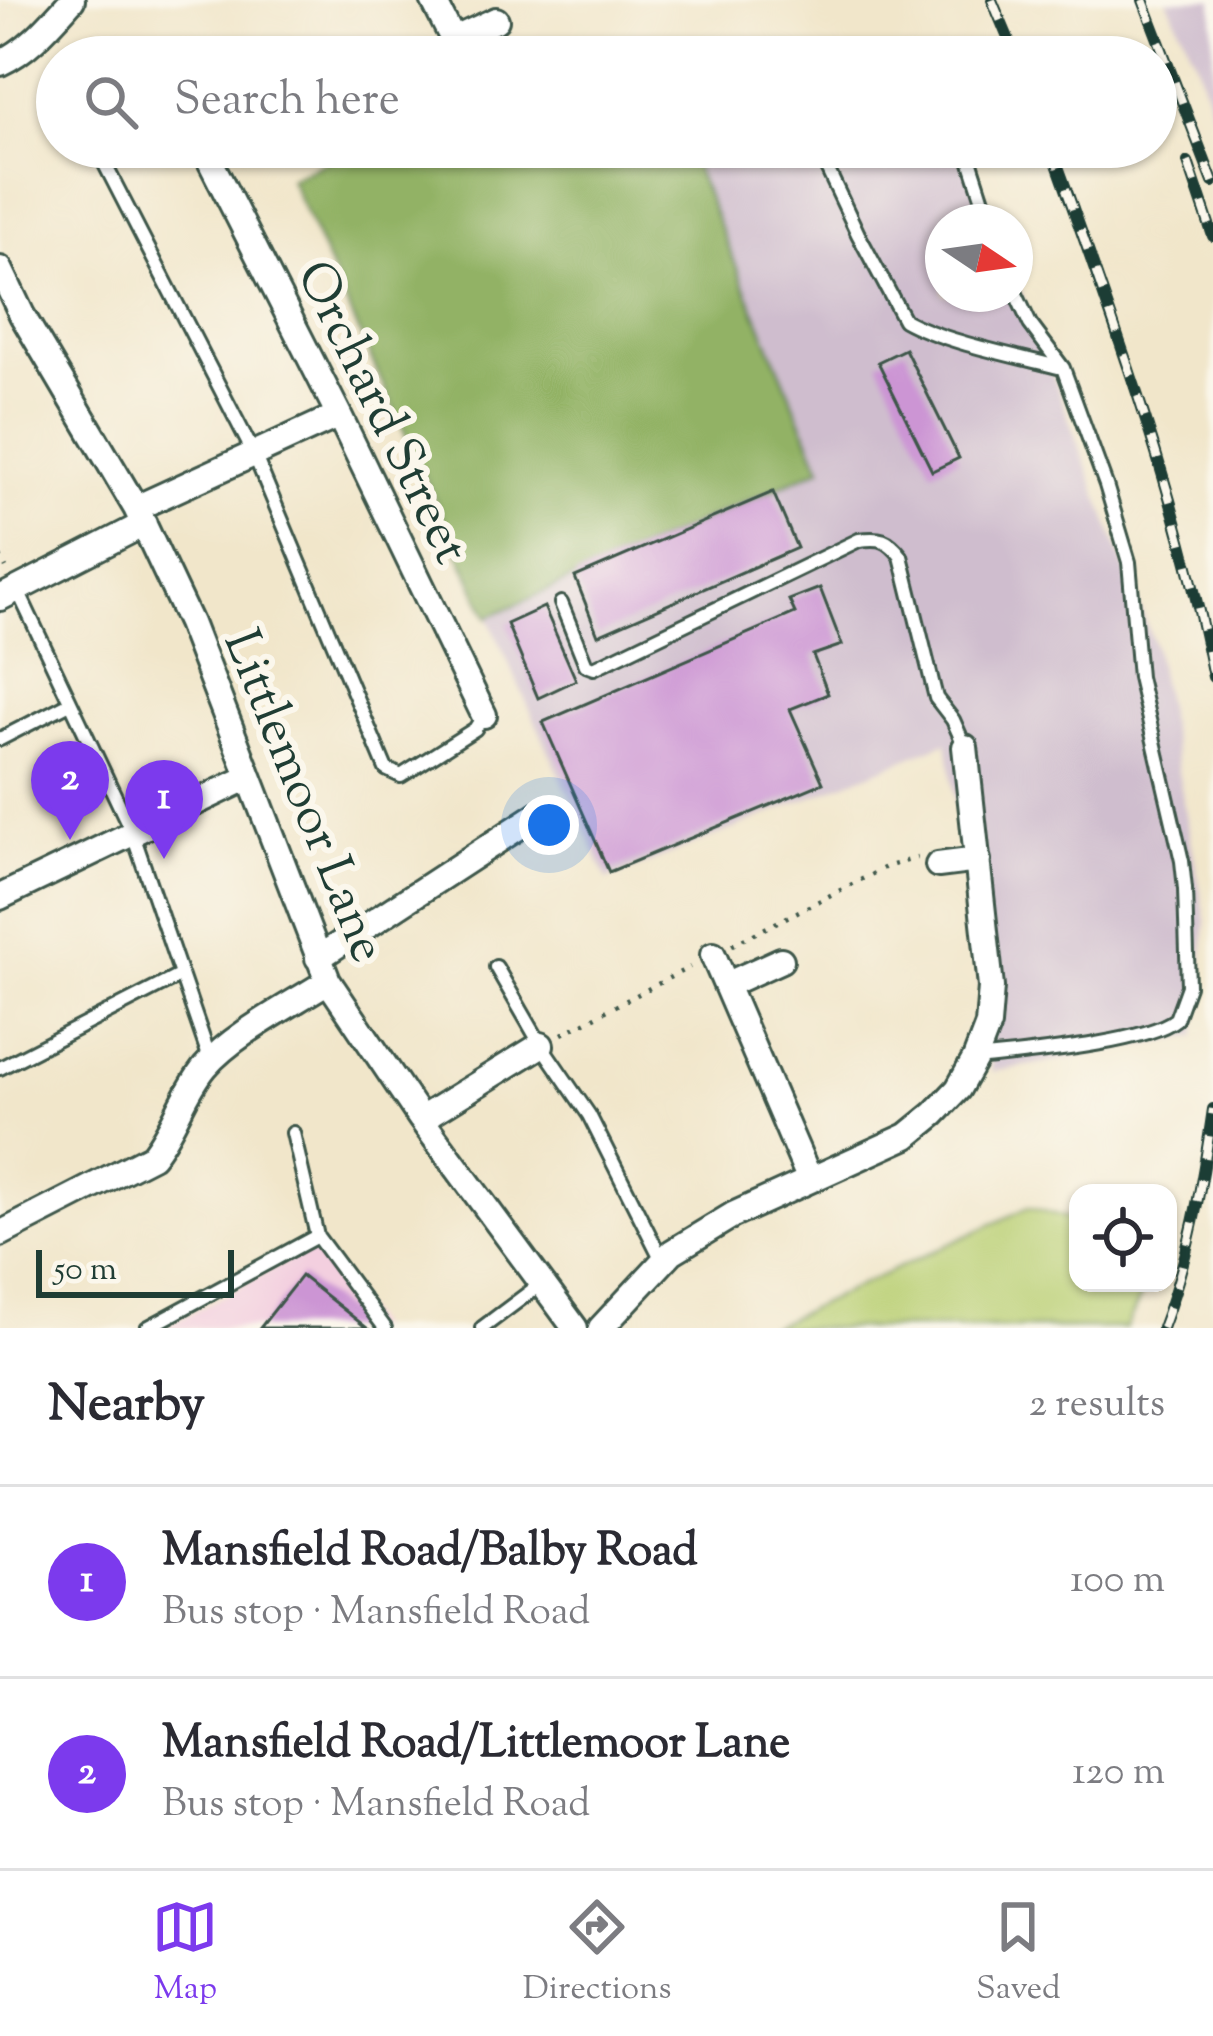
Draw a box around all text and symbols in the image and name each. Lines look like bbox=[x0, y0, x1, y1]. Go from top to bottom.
search box bbox=[36, 36, 1177, 168]
icon: search bbox=[78, 69, 144, 135]
text: Search here bbox=[174, 70, 400, 135]
north arrow bbox=[925, 204, 1033, 312]
street label: Orchard Street bbox=[275, 250, 485, 577]
street label: Littlemoor Lane bbox=[202, 620, 402, 974]
pin: 2 bbox=[31, 741, 109, 840]
pin: 1 bbox=[125, 760, 203, 859]
your location bbox=[519, 795, 579, 855]
map controls bbox=[1069, 1184, 1177, 1292]
button: locate bbox=[1069, 1184, 1177, 1292]
scale bar bbox=[36, 1244, 234, 1297]
text: 50 m bbox=[54, 1247, 117, 1295]
text: Nearby bbox=[48, 1370, 205, 1443]
text: 2 results bbox=[1029, 1378, 1165, 1434]
text: Mansfield Road/Balby Road bbox=[162, 1521, 698, 1586]
text: 1 bbox=[80, 1554, 94, 1610]
text: 100 m bbox=[1070, 1554, 1165, 1610]
text: Bus stop · Mansfield Road bbox=[162, 1586, 590, 1642]
text: Mansfield Road/Littlemoor Lane bbox=[162, 1713, 790, 1778]
text: 2 bbox=[78, 1746, 96, 1802]
text: 120 m bbox=[1072, 1746, 1165, 1802]
text: Bus stop · Mansfield Road bbox=[162, 1778, 590, 1834]
tab: Map bbox=[152, 1894, 218, 2014]
tab: Directions bbox=[523, 1894, 672, 2014]
tab: Saved bbox=[976, 1894, 1061, 2014]

